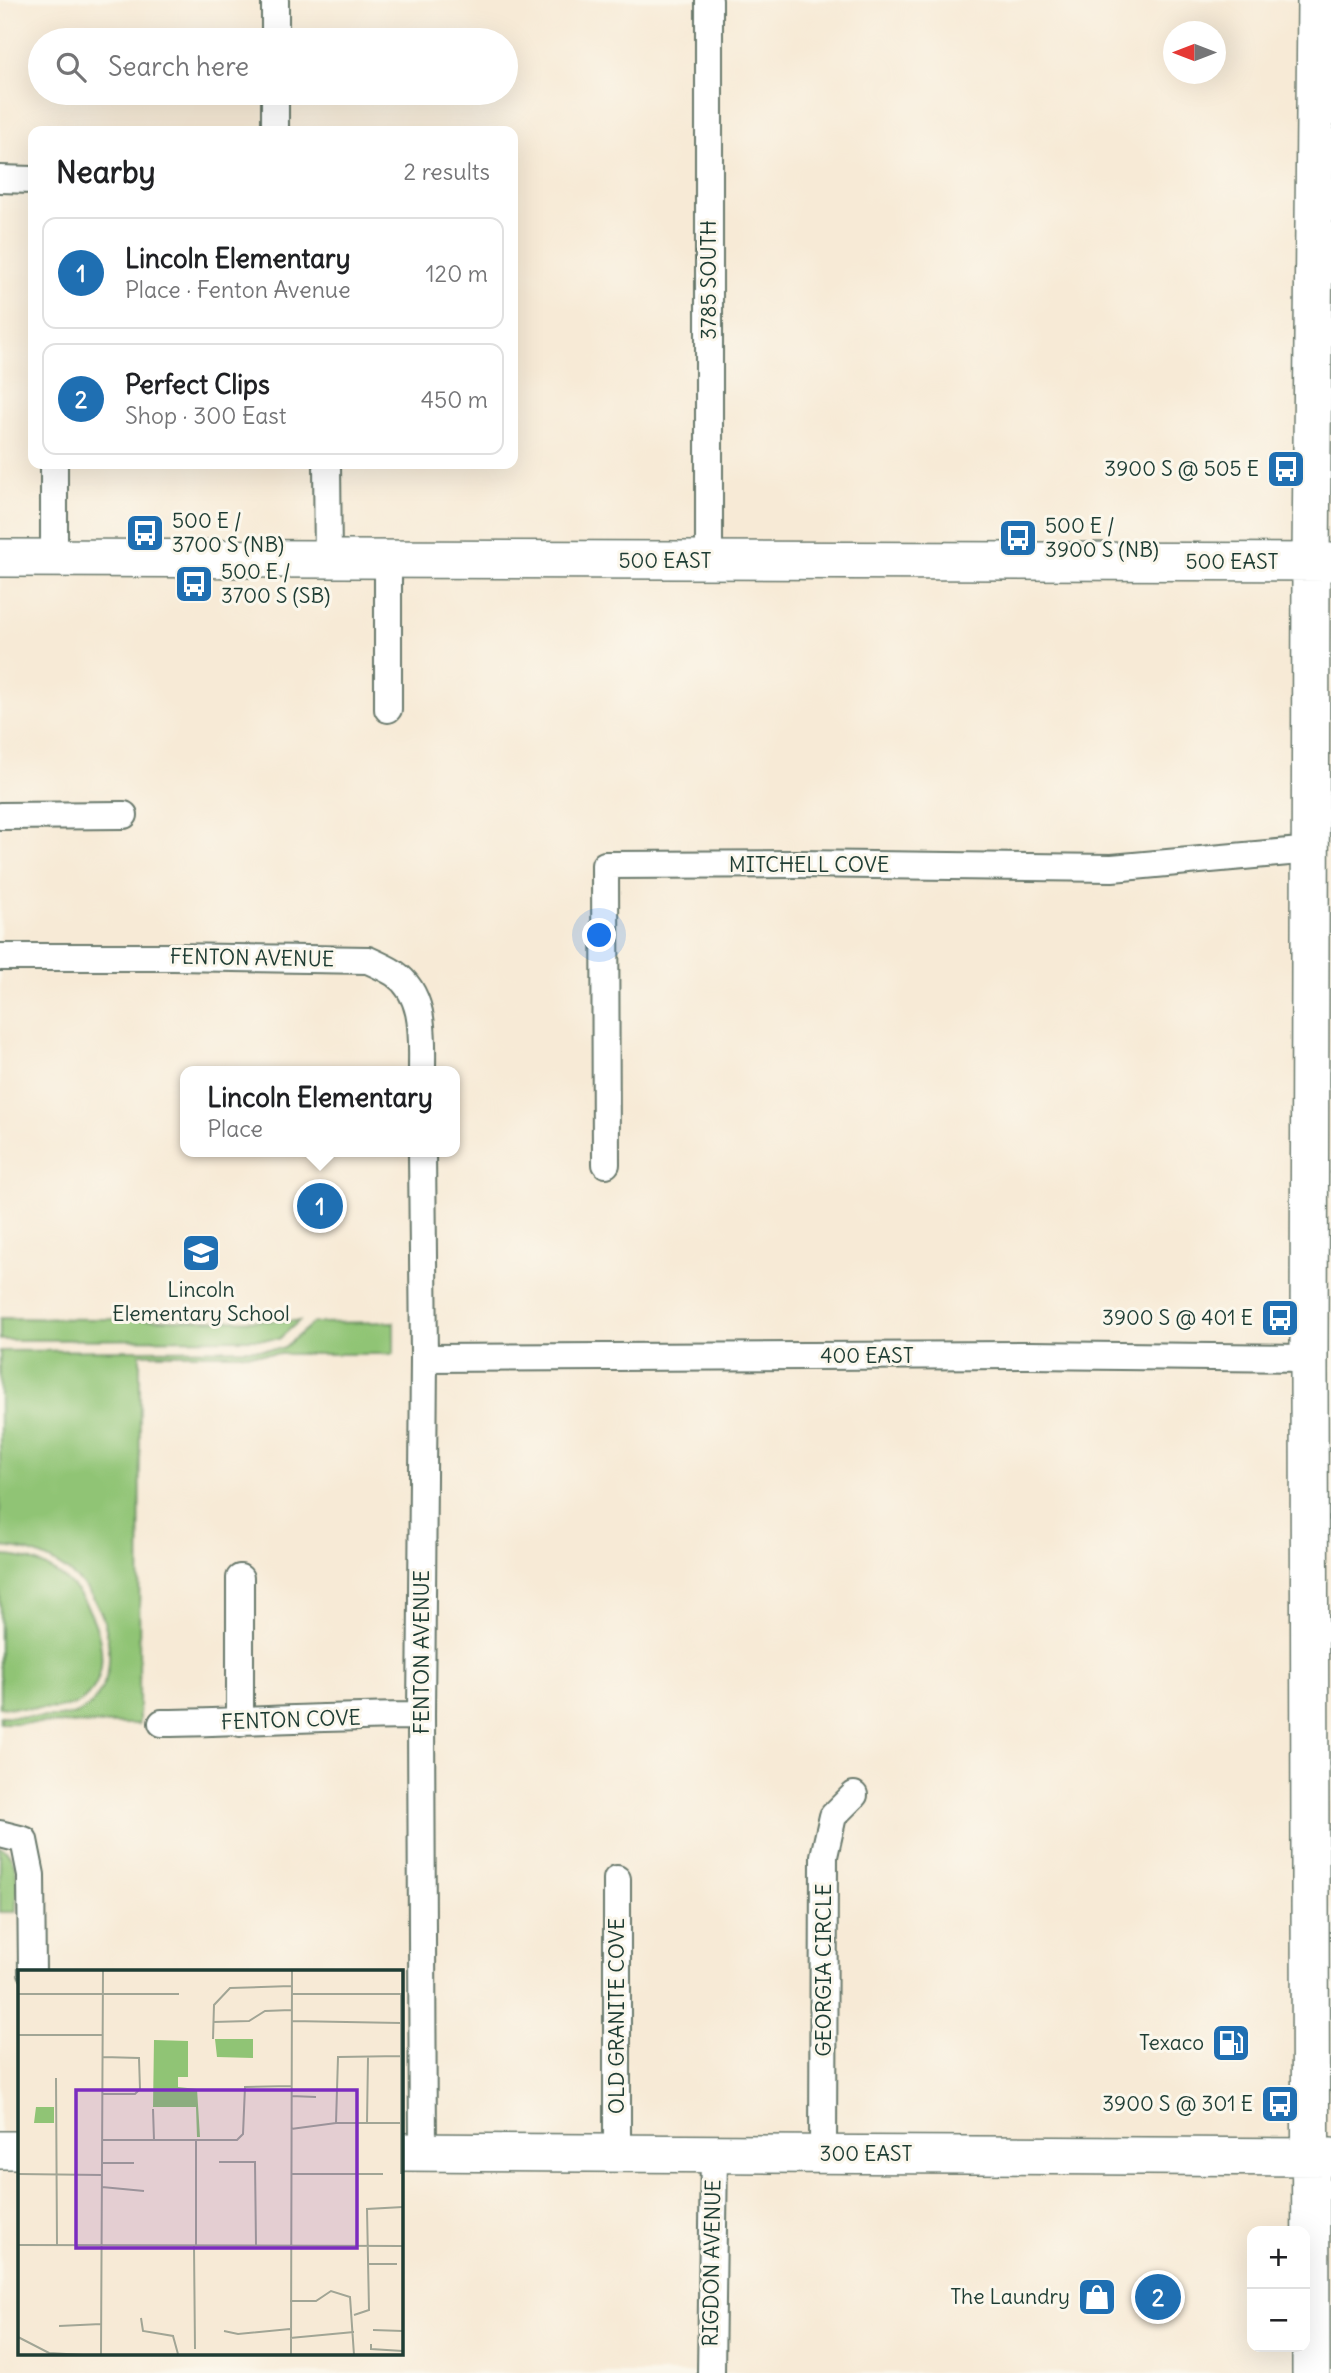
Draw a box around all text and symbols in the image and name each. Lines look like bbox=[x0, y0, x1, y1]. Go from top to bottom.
north arrow bbox=[1163, 21, 1226, 84]
search box bbox=[28, 28, 518, 105]
icon: search bbox=[52, 48, 90, 86]
text: Search here bbox=[108, 50, 249, 83]
text: Nearby bbox=[56, 153, 156, 191]
text: 2 results bbox=[404, 157, 490, 186]
street label: 3785 SOUTH bbox=[695, 220, 722, 340]
text: Lincoln Elementary bbox=[125, 242, 350, 275]
text: 1 bbox=[76, 259, 86, 288]
text: 120 m bbox=[425, 259, 488, 288]
text: Place · Fenton Avenue bbox=[125, 275, 351, 304]
text: Perfect Clips bbox=[125, 368, 270, 401]
text: 2 bbox=[75, 385, 87, 414]
text: 450 m bbox=[421, 385, 488, 414]
text: Shop · 300 East bbox=[125, 401, 286, 430]
bus stop icon: 3900 S @ 505 E bbox=[1265, 448, 1307, 490]
place label: 3900 S @ 505 E bbox=[1104, 455, 1259, 482]
place label: 500 E / 3700 S (NB) bbox=[172, 507, 284, 558]
bus stop icon: 500 E / 3700 S (NB) bbox=[124, 512, 166, 554]
place label: 500 E / 3900 S (NB) bbox=[1045, 512, 1159, 563]
bus stop icon: 500 E / 3900 S (NB) bbox=[997, 517, 1039, 559]
street label: 500 EAST bbox=[618, 547, 712, 574]
street label: 500 EAST bbox=[1185, 548, 1279, 575]
place label: 500 E / 3700 S (SB) bbox=[221, 558, 330, 609]
bus stop icon: 500 E / 3700 S (SB) bbox=[173, 563, 215, 605]
street label: MITCHELL COVE bbox=[729, 851, 889, 878]
your location bbox=[582, 918, 616, 952]
street label: FENTON AVENUE bbox=[170, 943, 334, 972]
popup bbox=[180, 1066, 460, 1157]
text: Lincoln Elementary bbox=[207, 1081, 433, 1114]
text: Place bbox=[207, 1114, 263, 1143]
pin: 1 bbox=[297, 1180, 343, 1232]
school or university icon: Lincoln Elementary School bbox=[180, 1232, 222, 1274]
place label: Lincoln Elementary School bbox=[112, 1276, 290, 1327]
bus stop icon: 3900 S @ 401 E bbox=[1259, 1297, 1301, 1339]
place label: 3900 S @ 401 E bbox=[1102, 1304, 1253, 1331]
street label: 400 EAST bbox=[820, 1342, 914, 1369]
street label: FENTON AVENUE bbox=[408, 1570, 435, 1734]
street label: FENTON COVE bbox=[221, 1704, 361, 1735]
street label: GEORGIA CIRCLE bbox=[810, 1883, 837, 2057]
street label: OLD GRANITE COVE bbox=[603, 1918, 630, 2114]
inset map bbox=[18, 1970, 402, 2356]
fuel station icon: Texaco bbox=[1210, 2022, 1252, 2064]
place label: Texaco bbox=[1139, 2029, 1204, 2056]
bus stop icon: 3900 S @ 301 E bbox=[1259, 2083, 1301, 2125]
place label: 3900 S @ 301 E bbox=[1102, 2090, 1253, 2117]
street label: 300 EAST bbox=[819, 2140, 913, 2167]
street label: RIGDON AVENUE bbox=[697, 2179, 726, 2347]
map controls bbox=[1247, 2226, 1310, 2352]
button: + bbox=[1247, 2226, 1310, 2289]
pin: 2 bbox=[1135, 2271, 1181, 2323]
shop icon: The Laundry bbox=[1076, 2276, 1118, 2318]
place label: The Laundry bbox=[950, 2283, 1070, 2310]
button: − bbox=[1247, 2289, 1310, 2352]

